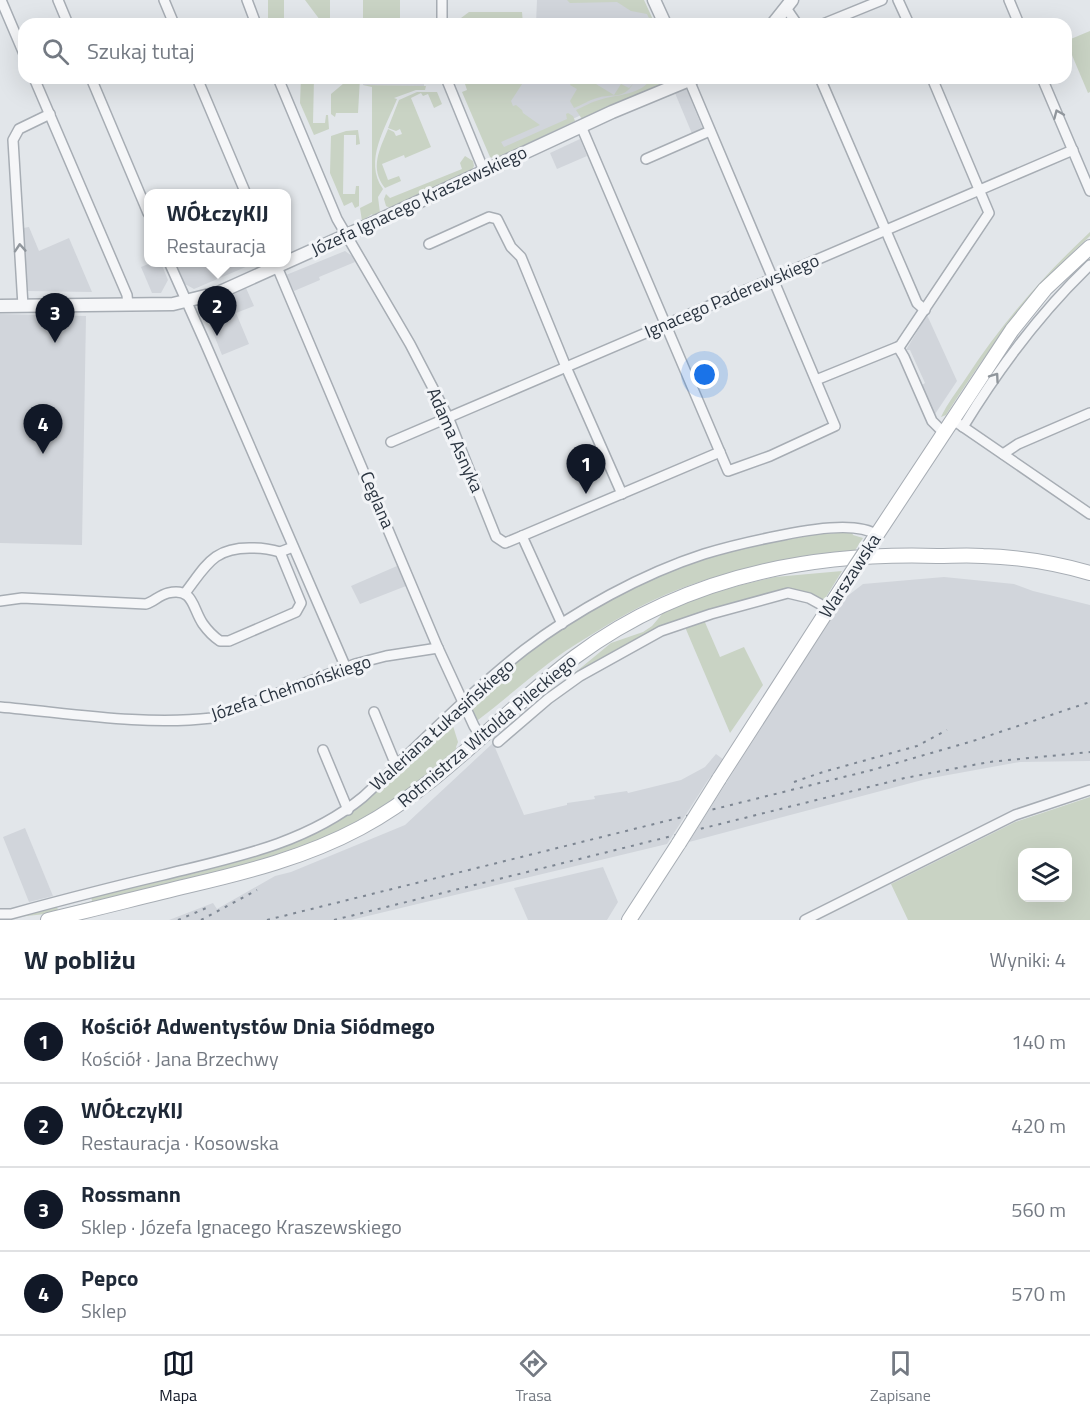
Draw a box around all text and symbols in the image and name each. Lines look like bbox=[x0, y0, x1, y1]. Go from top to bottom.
search box bbox=[18, 18, 1072, 84]
text: Szukaj tutaj bbox=[87, 34, 195, 68]
icon: search bbox=[39, 35, 72, 68]
one-way arrow bbox=[1053, 109, 1065, 120]
street label: Józefa Ignacego Kraszewskiego bbox=[306, 138, 531, 263]
popup bbox=[144, 189, 291, 267]
text: WÓŁczyKIJ bbox=[166, 196, 269, 230]
text: Restauracja bbox=[166, 230, 266, 261]
one-way arrow bbox=[13, 243, 26, 252]
street label: Ignacego Paderewskiego bbox=[640, 246, 823, 345]
pin: 2 bbox=[198, 286, 236, 336]
pin: 3 bbox=[36, 294, 74, 343]
your location bbox=[690, 360, 719, 389]
one-way arrow bbox=[988, 373, 999, 384]
street label: Adama Asnyka bbox=[420, 383, 491, 497]
pin: 4 bbox=[24, 404, 63, 454]
pin: 1 bbox=[566, 444, 606, 494]
street label: Ceglana bbox=[353, 467, 402, 533]
street label: Warszawska bbox=[812, 528, 887, 623]
street label: Józefa Chełmońskiego bbox=[207, 647, 375, 728]
street label: Rotmistrza Witolda Pileckiego bbox=[391, 648, 582, 814]
street label: Waleriana Łukasińskiego bbox=[363, 652, 520, 797]
map controls bbox=[1018, 848, 1072, 902]
button: layers bbox=[1018, 848, 1072, 902]
text: W pobliżu bbox=[24, 940, 136, 979]
text: Wyniki: 4 bbox=[990, 944, 1066, 975]
text: Kościół Adwentystów Dnia Siódmego bbox=[81, 1009, 435, 1043]
text: 1 bbox=[38, 1026, 49, 1057]
text: 140 m bbox=[1011, 1026, 1066, 1057]
text: Kościół · Jana Brzechwy bbox=[81, 1043, 279, 1074]
text: WÓŁczyKIJ bbox=[81, 1093, 183, 1127]
text: 2 bbox=[38, 1110, 49, 1141]
text: 420 m bbox=[1011, 1110, 1066, 1141]
text: Restauracja · Kosowska bbox=[81, 1127, 279, 1158]
text: Rossmann bbox=[81, 1177, 181, 1211]
text: 3 bbox=[38, 1194, 49, 1225]
text: 560 m bbox=[1011, 1194, 1066, 1225]
text: Sklep · Józefa Ignacego Kraszewskiego bbox=[81, 1211, 402, 1242]
text: Pepco bbox=[81, 1261, 139, 1295]
text: 4 bbox=[38, 1278, 49, 1309]
text: 570 m bbox=[1011, 1278, 1066, 1309]
text: Sklep bbox=[81, 1295, 127, 1326]
tab: Mapa bbox=[159, 1347, 197, 1407]
tab: Trasa bbox=[516, 1347, 552, 1407]
tab: Zapisane bbox=[870, 1347, 931, 1407]

